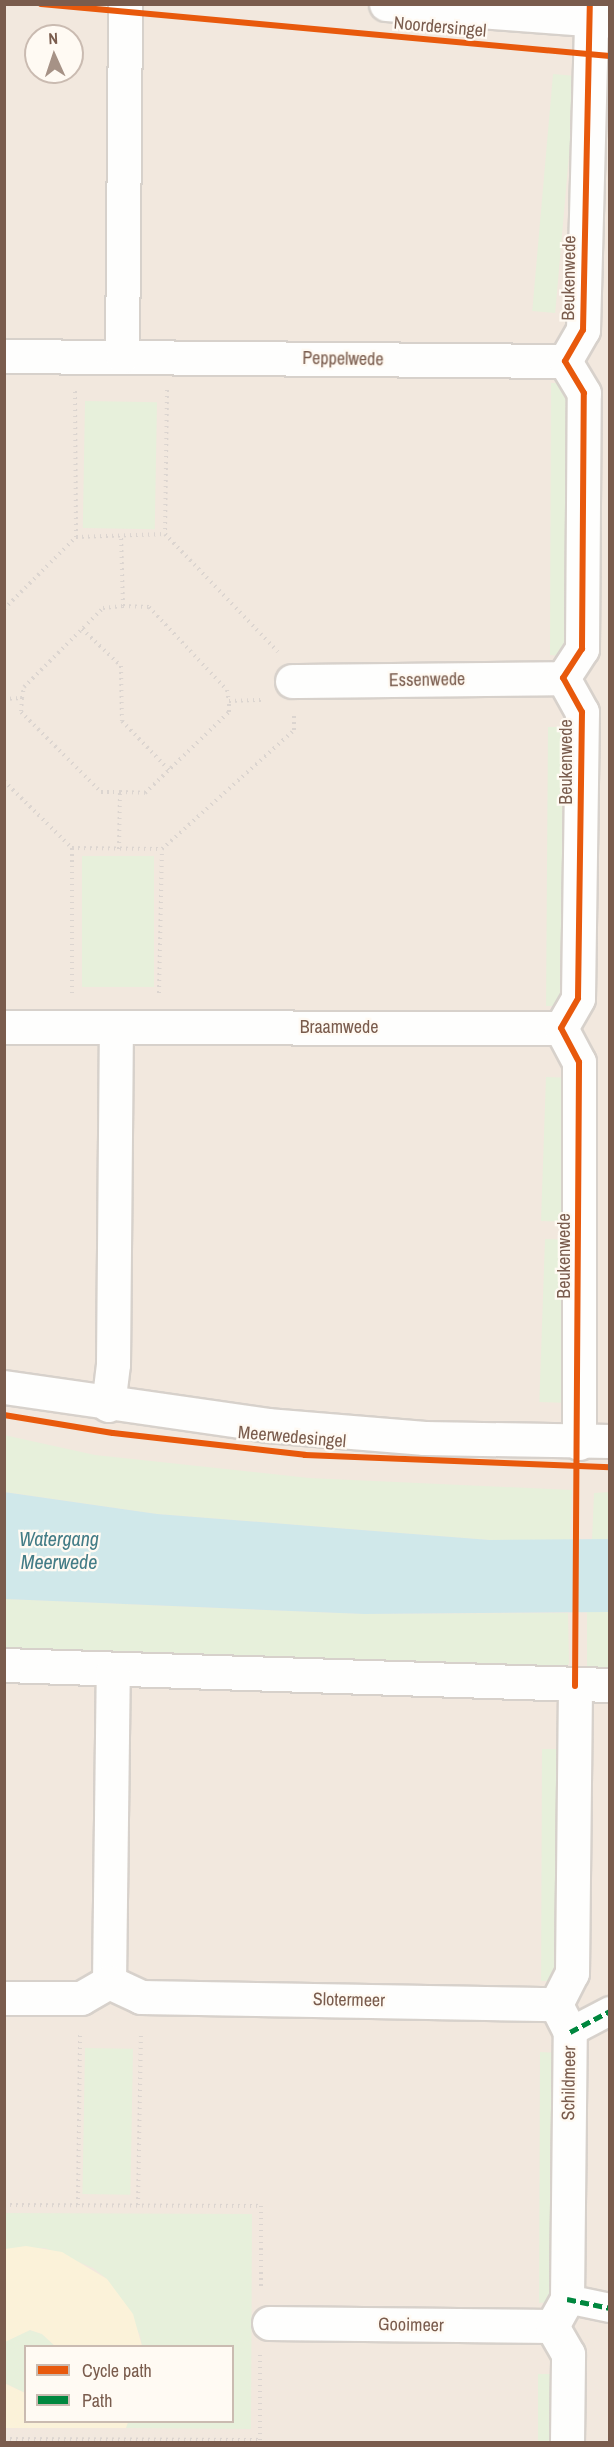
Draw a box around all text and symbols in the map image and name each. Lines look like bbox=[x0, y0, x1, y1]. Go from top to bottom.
street label: Noordersingel bbox=[393, 12, 487, 42]
north arrow bbox=[24, 24, 84, 84]
text: N bbox=[48, 27, 58, 49]
street label: Beukenwede bbox=[557, 235, 581, 321]
street label: Peppelwede bbox=[302, 347, 384, 371]
street label: Essenwede bbox=[389, 669, 465, 691]
street label: Beukenwede bbox=[555, 719, 577, 805]
street label: Braamwede bbox=[300, 1016, 378, 1038]
street label: Beukenwede bbox=[553, 1213, 575, 1299]
street label: Meerwedesingel bbox=[237, 1422, 347, 1452]
water label: Watergang Meerwede bbox=[19, 1527, 99, 1574]
street label: Slotermeer bbox=[313, 1989, 385, 2011]
street label: Schildmeer bbox=[558, 2045, 580, 2121]
street label: Gooimeer bbox=[378, 2314, 444, 2336]
legend bbox=[24, 2345, 234, 2423]
text: Cycle path bbox=[82, 2358, 152, 2383]
text: Path bbox=[82, 2388, 112, 2413]

